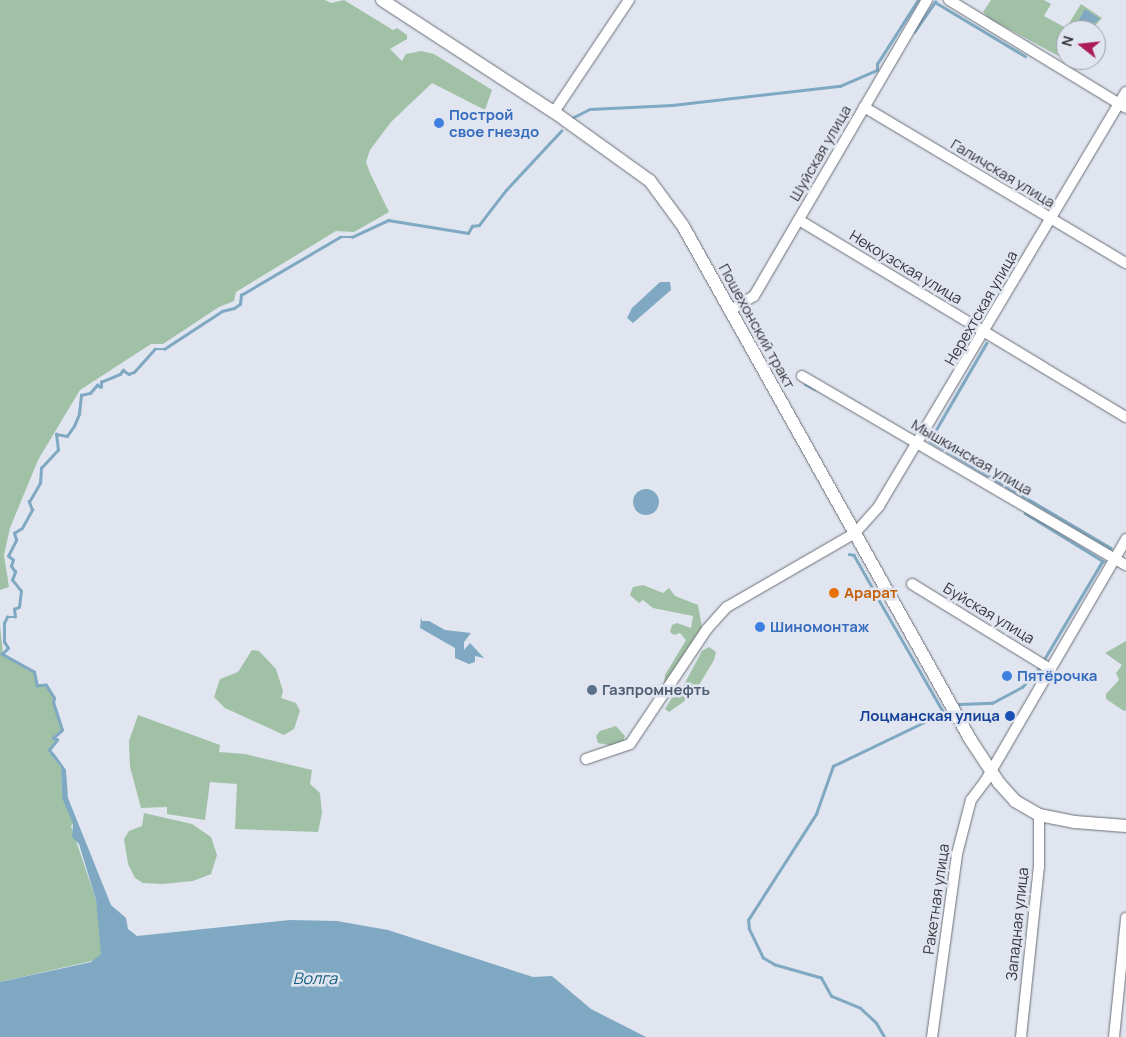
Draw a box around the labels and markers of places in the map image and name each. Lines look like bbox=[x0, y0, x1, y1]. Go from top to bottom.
place label: Построй свое гнездо bbox=[449, 105, 539, 140]
marker: Построй свое гнездо bbox=[433, 117, 445, 129]
place label: Арарат bbox=[844, 584, 898, 602]
marker: Арарат bbox=[828, 587, 840, 599]
place label: Шиномонтаж bbox=[770, 618, 869, 636]
marker: Шиномонтаж bbox=[754, 621, 766, 633]
place label: Пятёрочка bbox=[1017, 667, 1097, 685]
marker: Пятёрочка bbox=[1001, 670, 1013, 682]
place label: Газпромнефть bbox=[602, 681, 710, 699]
marker: Газпромнефть bbox=[586, 684, 598, 696]
place label: Лоцманская улица bbox=[859, 707, 1000, 725]
marker: Лоцманская улица bbox=[1004, 710, 1016, 722]

